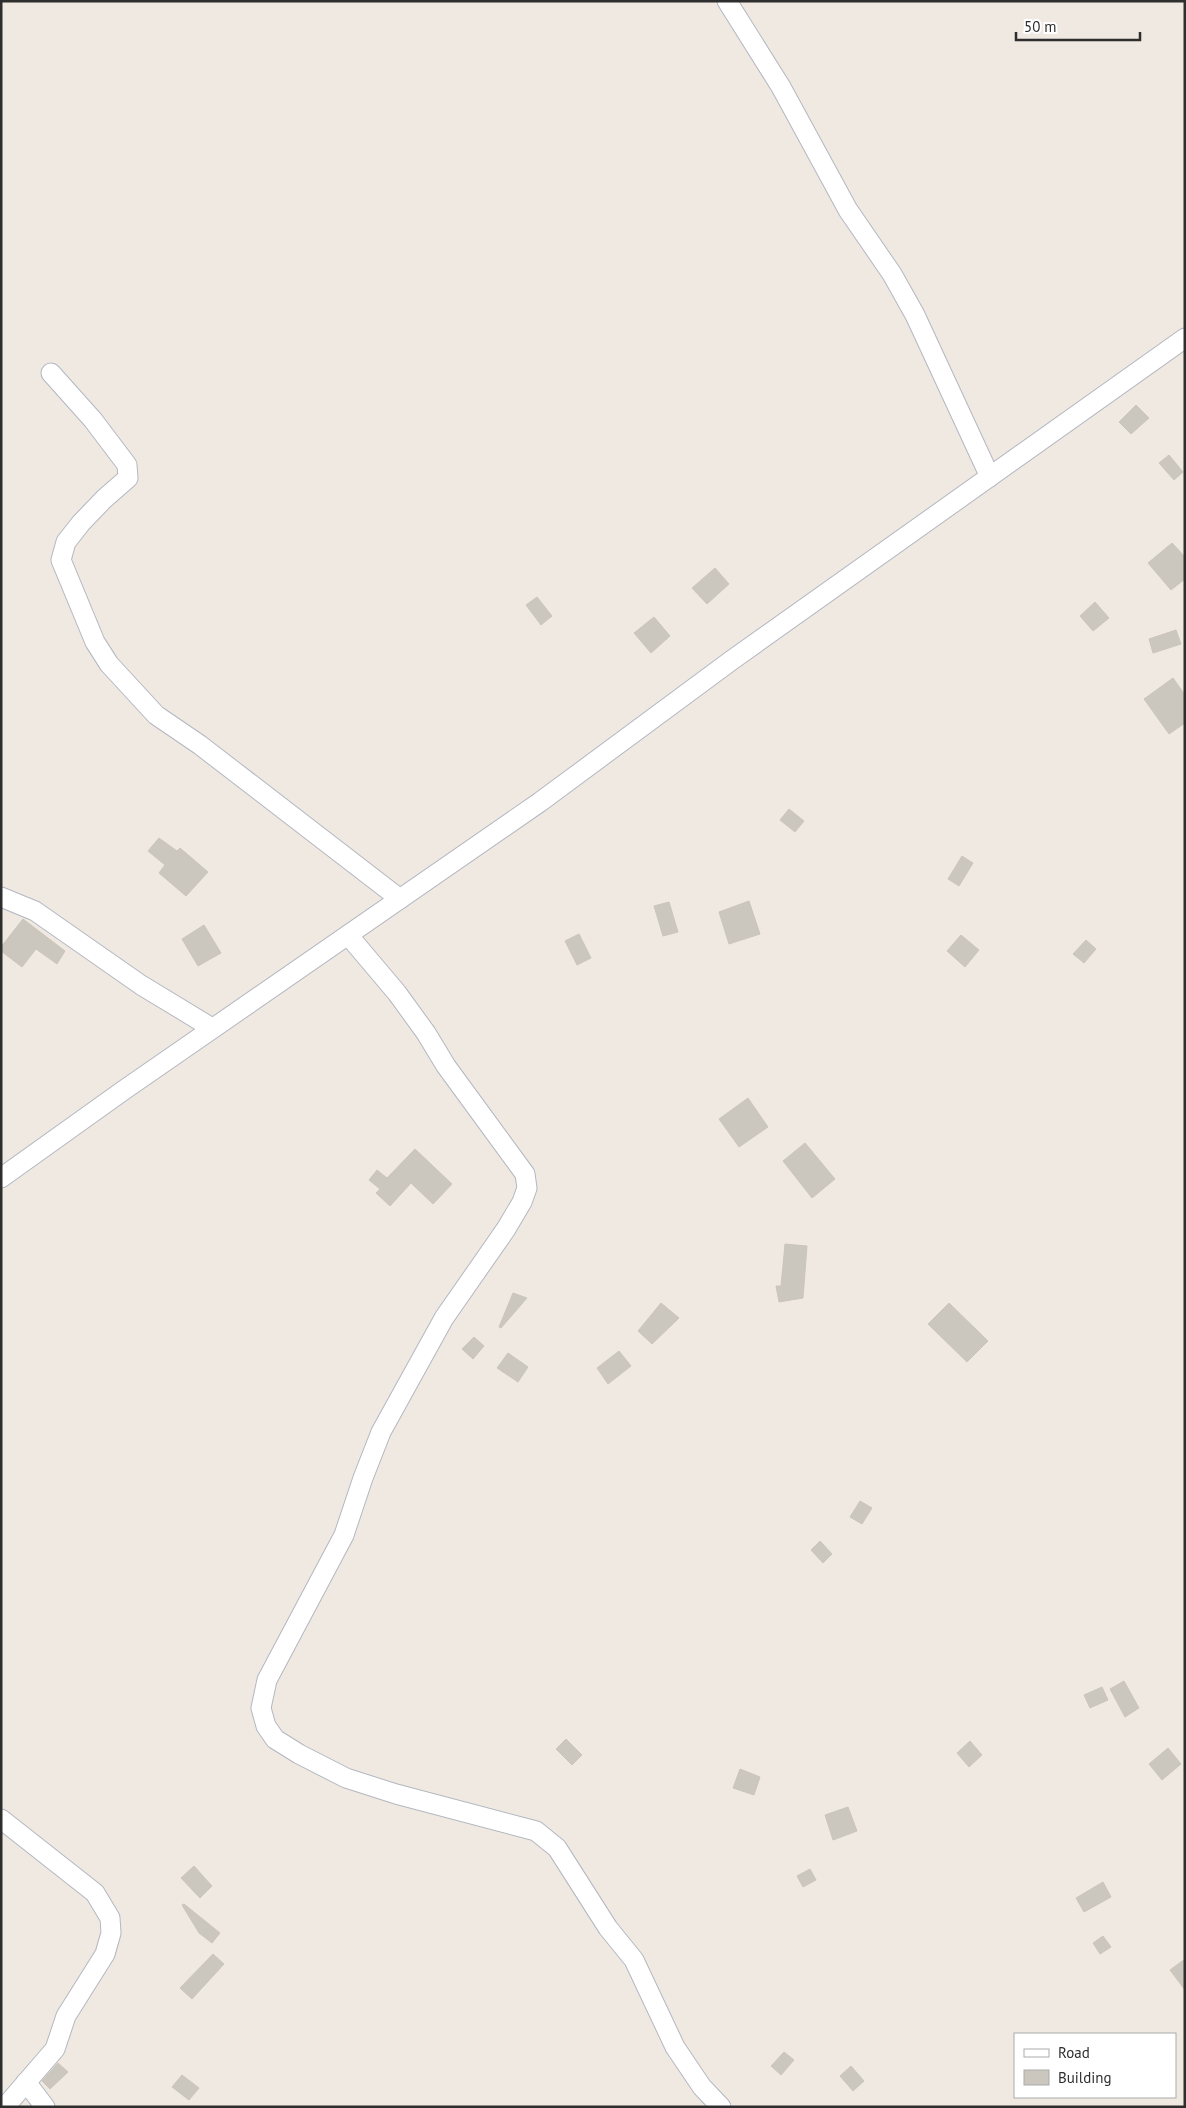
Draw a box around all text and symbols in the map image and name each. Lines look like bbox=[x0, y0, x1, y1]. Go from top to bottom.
scale bar bbox=[1016, 10, 1140, 42]
text: 50 m bbox=[1024, 17, 1057, 36]
legend bbox=[1014, 2033, 1176, 2098]
text: Road bbox=[1058, 2043, 1090, 2062]
text: Building bbox=[1058, 2068, 1112, 2087]

